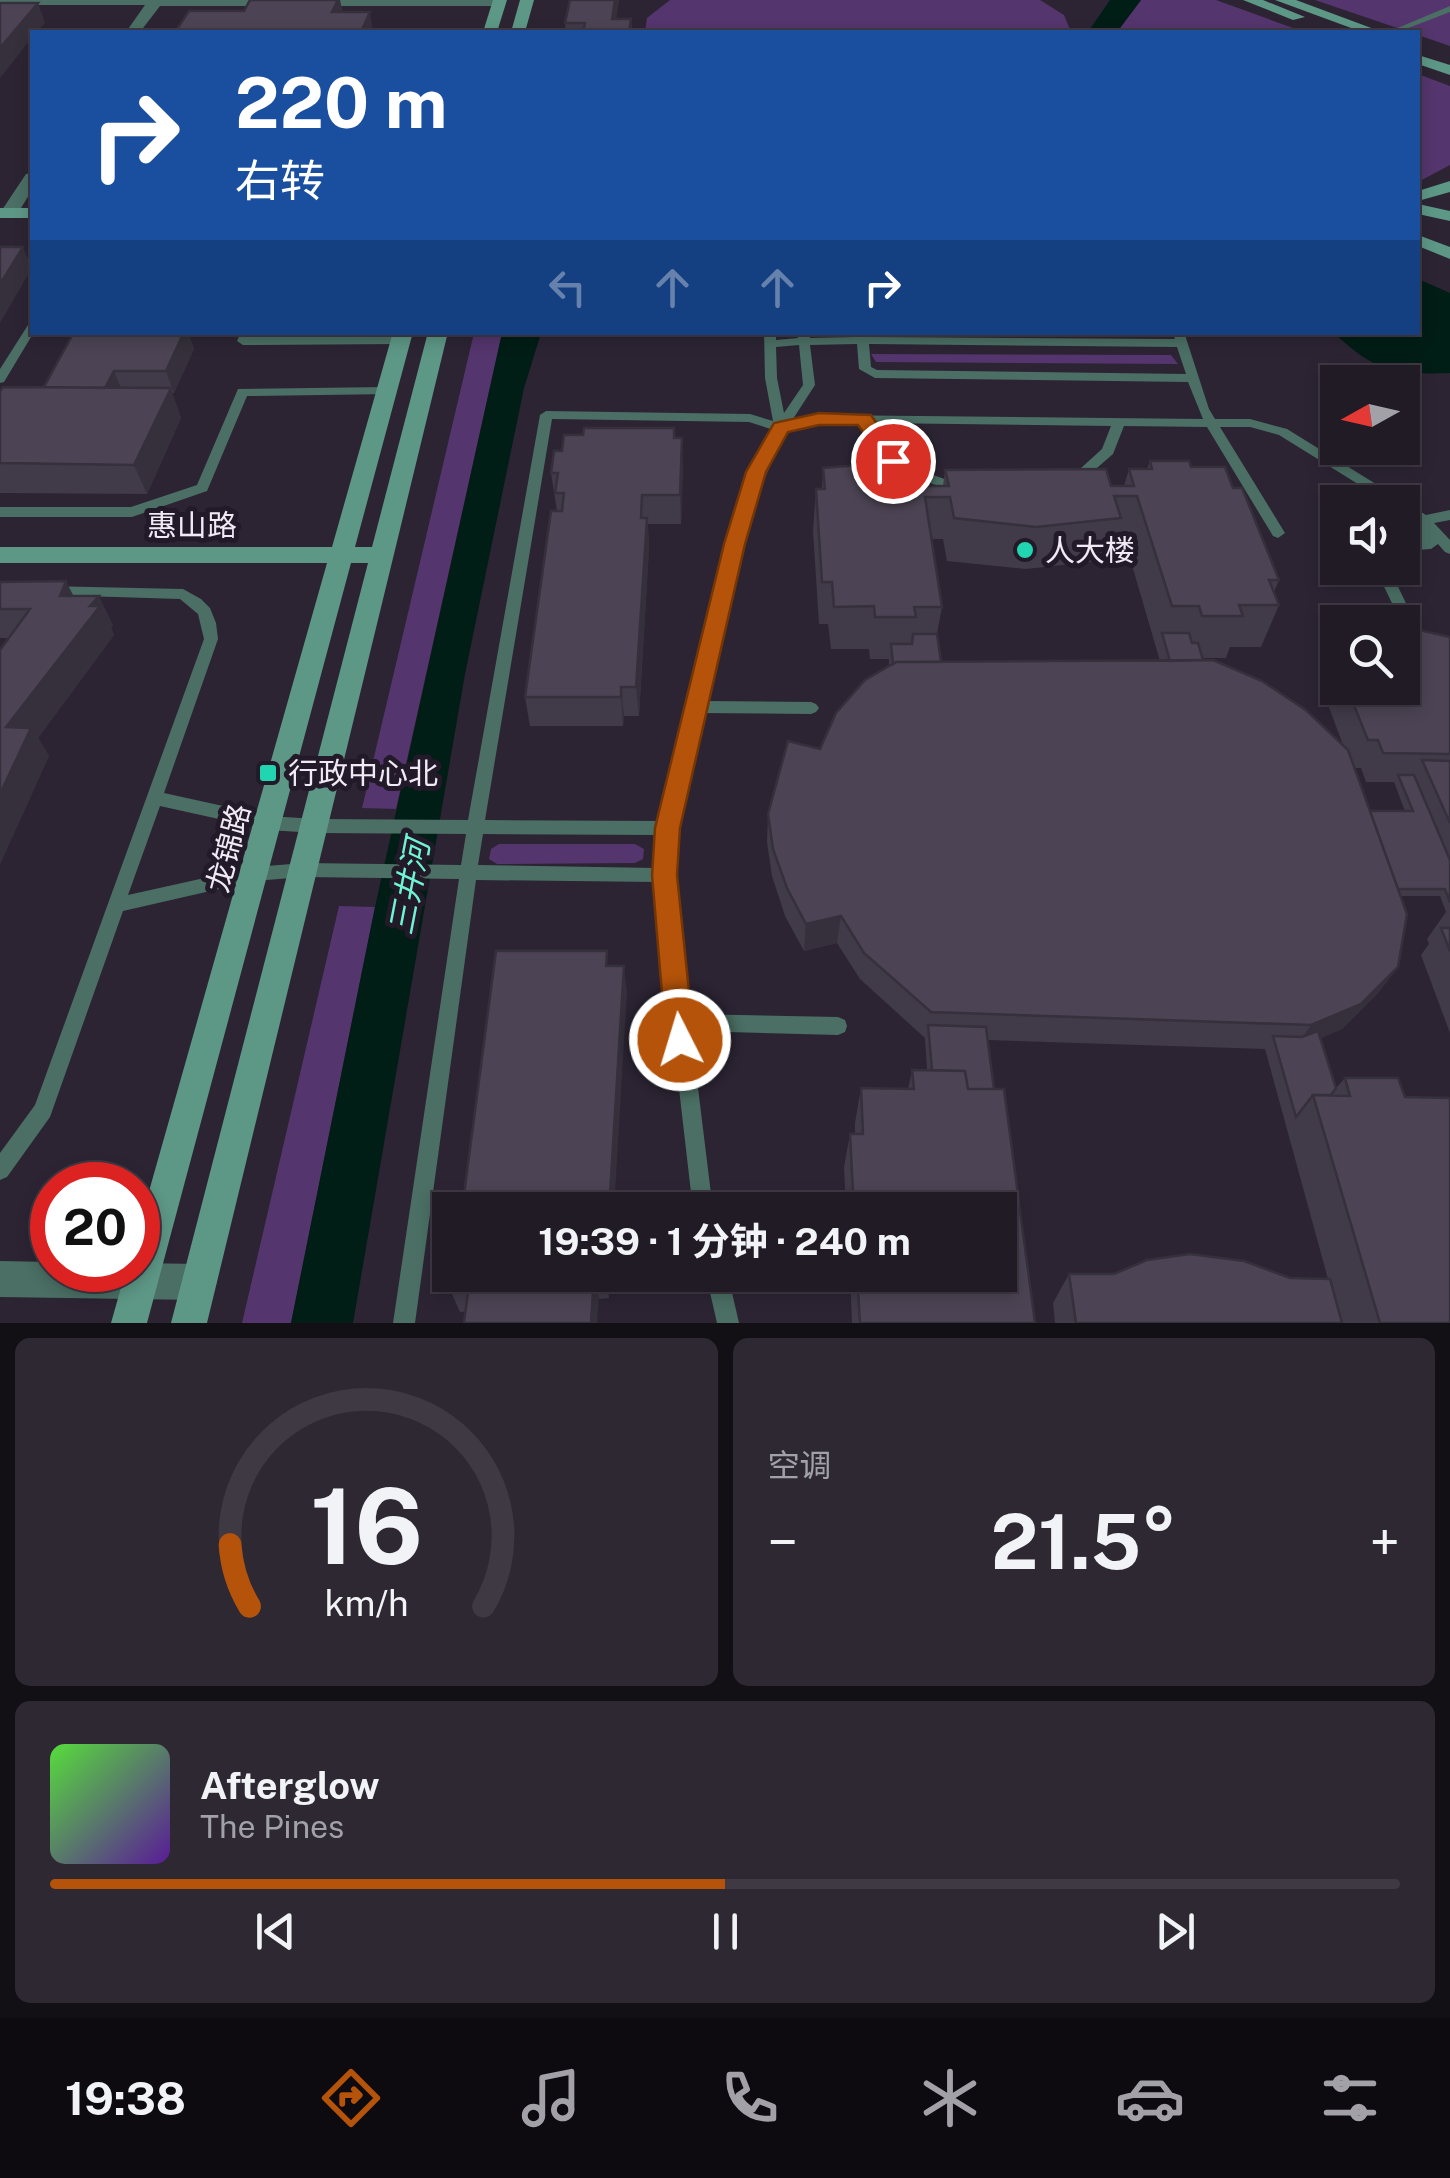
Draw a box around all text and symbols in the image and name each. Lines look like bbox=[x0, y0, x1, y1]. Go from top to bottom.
text: 220 m bbox=[235, 61, 448, 144]
icon: right bbox=[70, 70, 200, 200]
text: 右转 bbox=[235, 154, 325, 207]
icon: left bbox=[540, 260, 595, 315]
icon: ahead bbox=[645, 260, 700, 315]
icon: ahead bbox=[750, 260, 805, 315]
icon: right bbox=[855, 260, 910, 315]
north arrow bbox=[1320, 365, 1420, 465]
map controls bbox=[1320, 365, 1420, 705]
pin bbox=[851, 419, 936, 504]
icon: arrive bbox=[866, 434, 921, 489]
button: sound bbox=[1320, 485, 1420, 585]
street label: 惠山路 bbox=[147, 507, 237, 543]
place label: 人大楼 bbox=[1045, 532, 1135, 568]
marker: 人大楼 bbox=[1014, 539, 1036, 561]
button: search bbox=[1320, 605, 1420, 705]
place label: 行政中心北 bbox=[288, 755, 438, 791]
marker: 行政中心北 bbox=[257, 762, 279, 784]
street label: 龙锦路 bbox=[199, 800, 257, 896]
water label: 三井河 bbox=[382, 830, 437, 938]
position arrow bbox=[628, 988, 732, 1092]
speed limit sign: 20 bbox=[30, 1162, 160, 1292]
text: 19:39 · 1 分钟 · 240 m bbox=[538, 1219, 911, 1264]
text: 空调 bbox=[768, 1447, 832, 1484]
text: 16 bbox=[310, 1465, 423, 1587]
text: 21.5° bbox=[991, 1498, 1177, 1586]
text: − bbox=[768, 1510, 798, 1574]
text: + bbox=[1370, 1510, 1400, 1574]
text: km/h bbox=[324, 1582, 408, 1624]
text: Afterglow bbox=[200, 1763, 380, 1808]
text: The Pines bbox=[200, 1808, 344, 1845]
icon: previous bbox=[248, 1904, 303, 1959]
icon: pause bbox=[698, 1904, 753, 1959]
icon: next bbox=[1148, 1904, 1203, 1959]
icon: directions bbox=[316, 2063, 386, 2133]
icon: music bbox=[516, 2063, 586, 2133]
icon: phone bbox=[715, 2063, 785, 2133]
icon: climate bbox=[915, 2063, 985, 2133]
icon: car bbox=[1115, 2063, 1185, 2133]
icon: filters bbox=[1315, 2063, 1385, 2133]
text: 19:38 bbox=[65, 2072, 186, 2125]

